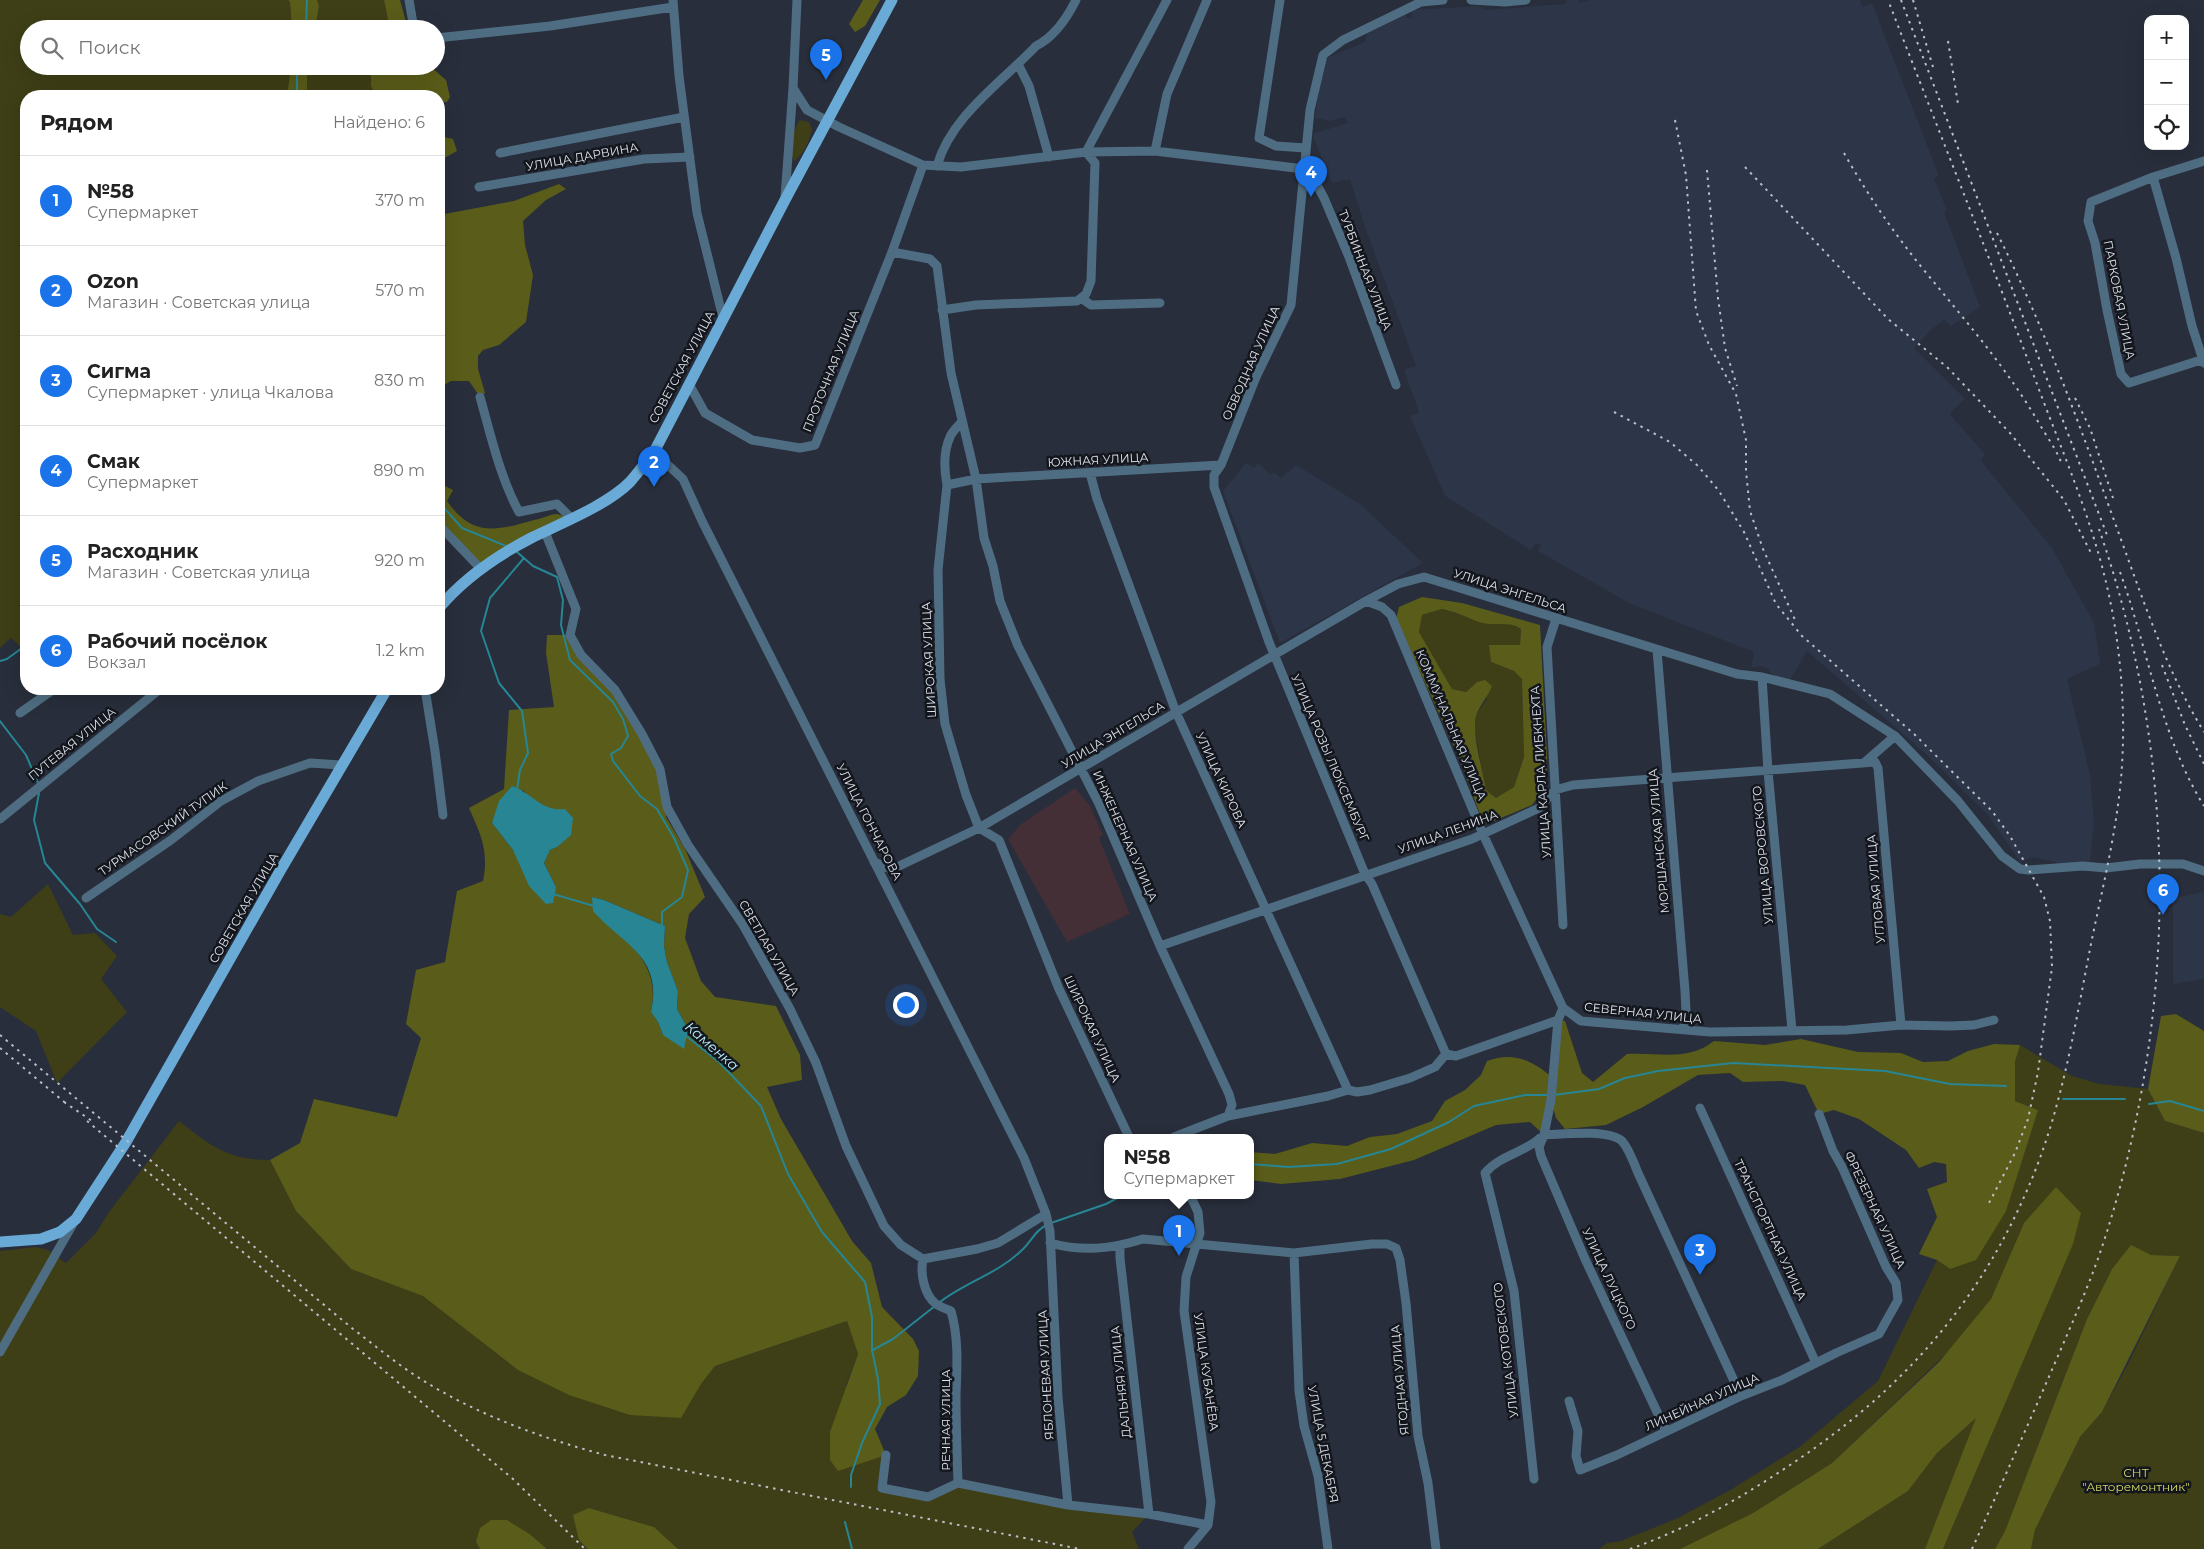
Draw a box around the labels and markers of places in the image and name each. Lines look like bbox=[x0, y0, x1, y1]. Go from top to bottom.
pin: 5 bbox=[810, 39, 842, 80]
pin: 4 bbox=[1295, 156, 1327, 197]
pin: 2 bbox=[638, 446, 670, 487]
pin: 6 bbox=[2147, 874, 2179, 915]
pin: 1 bbox=[1163, 1215, 1195, 1256]
pin: 3 bbox=[1684, 1234, 1716, 1275]

